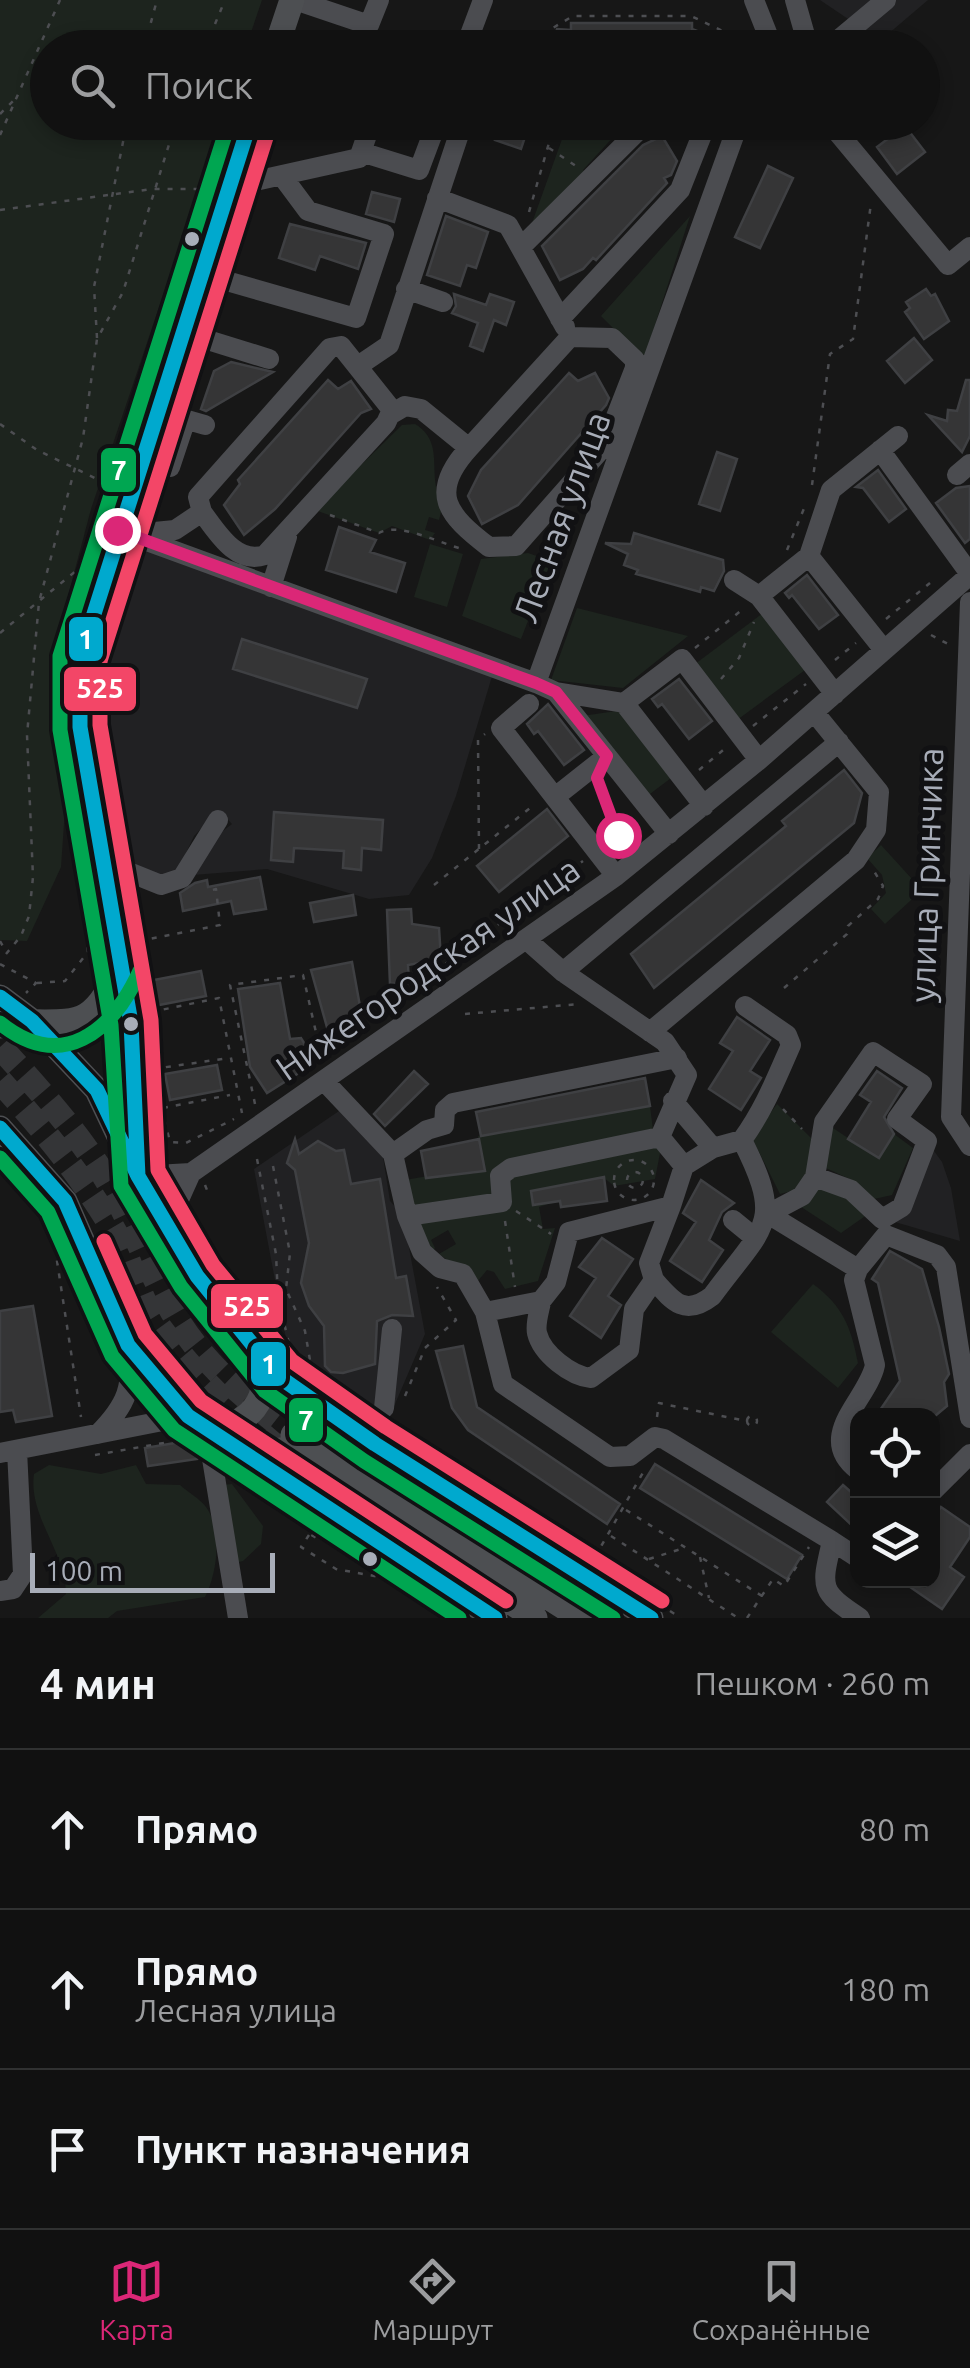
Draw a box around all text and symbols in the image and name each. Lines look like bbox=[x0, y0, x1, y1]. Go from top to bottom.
search box bbox=[30, 30, 940, 140]
icon: search bbox=[65, 58, 120, 113]
text: Поиск bbox=[145, 64, 253, 106]
unlabelled marker bbox=[182, 229, 202, 249]
street label: Лесная улица bbox=[504, 406, 618, 627]
line badge: 7 bbox=[99, 446, 138, 494]
text: 7 bbox=[111, 454, 127, 485]
route end bbox=[95, 508, 141, 554]
line badge: 1 bbox=[67, 615, 105, 663]
text: 1 bbox=[78, 623, 94, 654]
line badge: 525 bbox=[62, 665, 138, 713]
text: 525 bbox=[76, 672, 124, 703]
street label: улица Гринчика bbox=[902, 747, 950, 1003]
route start bbox=[596, 813, 642, 859]
street label: Нижегородская улица bbox=[268, 848, 587, 1088]
unlabelled marker bbox=[121, 1014, 141, 1034]
line badge: 525 bbox=[209, 1282, 285, 1330]
text: 525 bbox=[223, 1290, 271, 1321]
line badge: 1 bbox=[249, 1340, 288, 1388]
text: 1 bbox=[261, 1348, 277, 1379]
line badge: 7 bbox=[287, 1396, 325, 1444]
text: 7 bbox=[298, 1404, 314, 1435]
map controls bbox=[850, 1408, 940, 1588]
button: locate bbox=[850, 1408, 940, 1498]
button: layers bbox=[850, 1498, 940, 1588]
scale bar bbox=[30, 1548, 275, 1592]
unlabelled marker bbox=[360, 1549, 380, 1569]
text: 100 m bbox=[45, 1555, 123, 1586]
text: 4 мин bbox=[40, 1660, 156, 1707]
text: Пешком · 260 m bbox=[695, 1665, 930, 1701]
icon: ahead bbox=[40, 1802, 95, 1857]
text: Прямо bbox=[135, 1808, 258, 1850]
text: 80 m bbox=[859, 1811, 930, 1847]
text: Прямо bbox=[135, 1950, 258, 1992]
icon: ahead bbox=[40, 1962, 95, 2017]
text: 180 m bbox=[841, 1971, 930, 2007]
text: Лесная улица bbox=[135, 1992, 337, 2028]
icon: arrive bbox=[40, 2122, 95, 2177]
text: Пункт назначения bbox=[135, 2128, 471, 2170]
tab: Карта bbox=[99, 2254, 174, 2345]
tab: Маршрут bbox=[372, 2254, 493, 2345]
tab: Сохранённые bbox=[692, 2254, 871, 2345]

